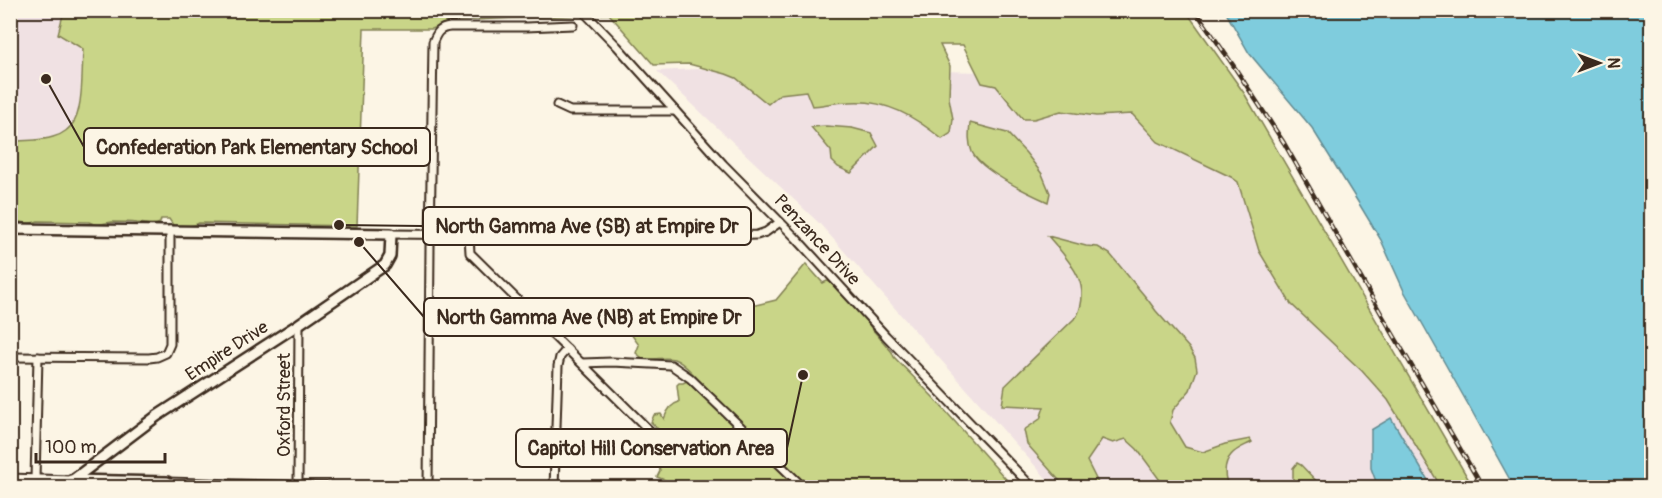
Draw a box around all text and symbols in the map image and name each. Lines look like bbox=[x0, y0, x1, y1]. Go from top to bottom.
north arrow bbox=[1569, 33, 1629, 93]
text: N bbox=[1603, 58, 1623, 69]
callout: Confederation Park Elementary School bbox=[84, 128, 430, 166]
text: Confederation Park Elementary School bbox=[96, 135, 418, 160]
street label: Penzance Drive bbox=[769, 190, 865, 290]
callout: North Gamma Ave (SB) at Empire Dr bbox=[423, 207, 751, 245]
text: North Gamma Ave (SB) at Empire Dr bbox=[435, 214, 740, 239]
callout: North Gamma Ave (NB) at Empire Dr bbox=[424, 298, 754, 336]
text: North Gamma Ave (NB) at Empire Dr bbox=[436, 305, 743, 330]
street label: Empire Drive bbox=[181, 316, 273, 386]
street label: Oxford Street bbox=[273, 352, 296, 457]
scale bar bbox=[36, 426, 165, 464]
callout: Capitol Hill Conservation Area bbox=[516, 429, 787, 467]
text: 100 m bbox=[45, 436, 97, 459]
text: Capitol Hill Conservation Area bbox=[528, 436, 774, 461]

